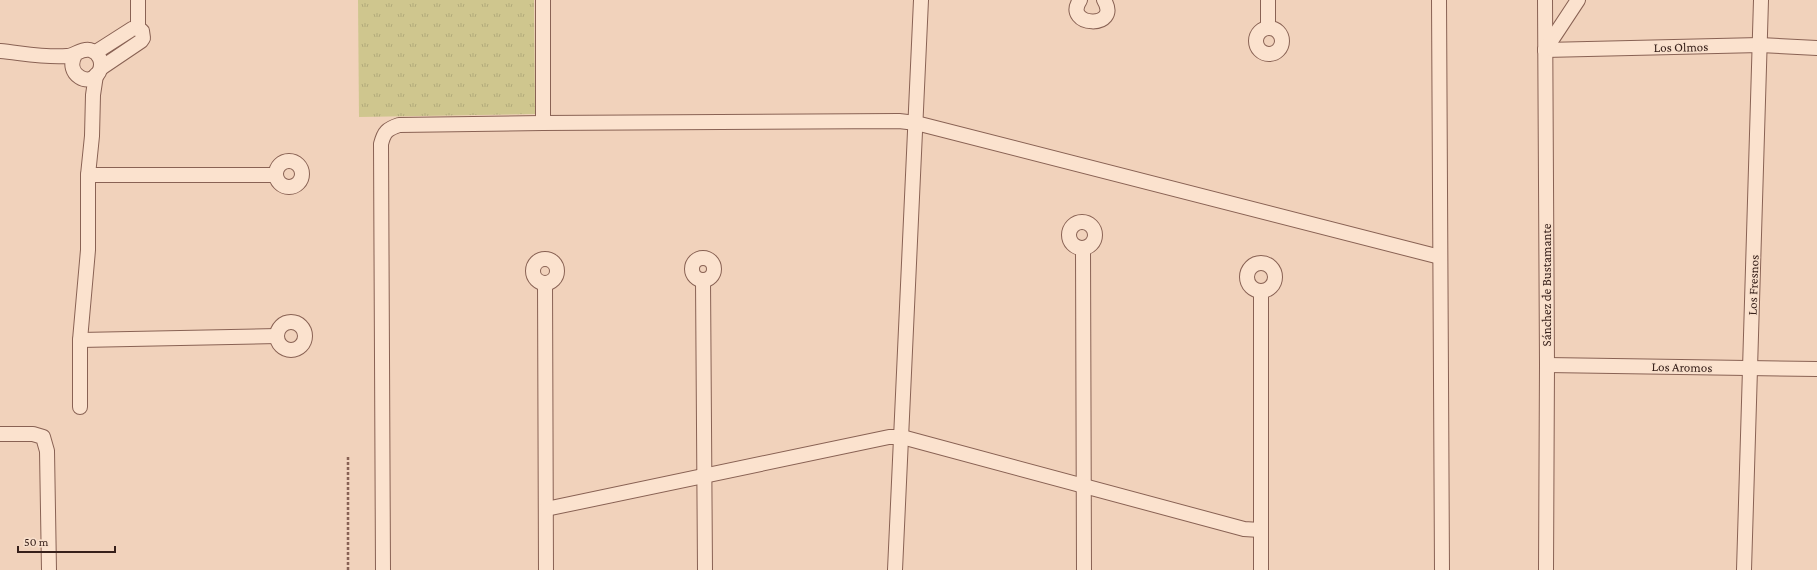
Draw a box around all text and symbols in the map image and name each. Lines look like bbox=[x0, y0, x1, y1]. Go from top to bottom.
street label: Los Olmos bbox=[1654, 39, 1708, 55]
street label: Sánchez de Bustamante bbox=[1539, 223, 1554, 346]
street label: Los Fresnos bbox=[1744, 254, 1762, 316]
street label: Los Aromos bbox=[1652, 359, 1712, 375]
scale bar bbox=[18, 528, 115, 554]
text: 50 m bbox=[24, 535, 49, 549]

